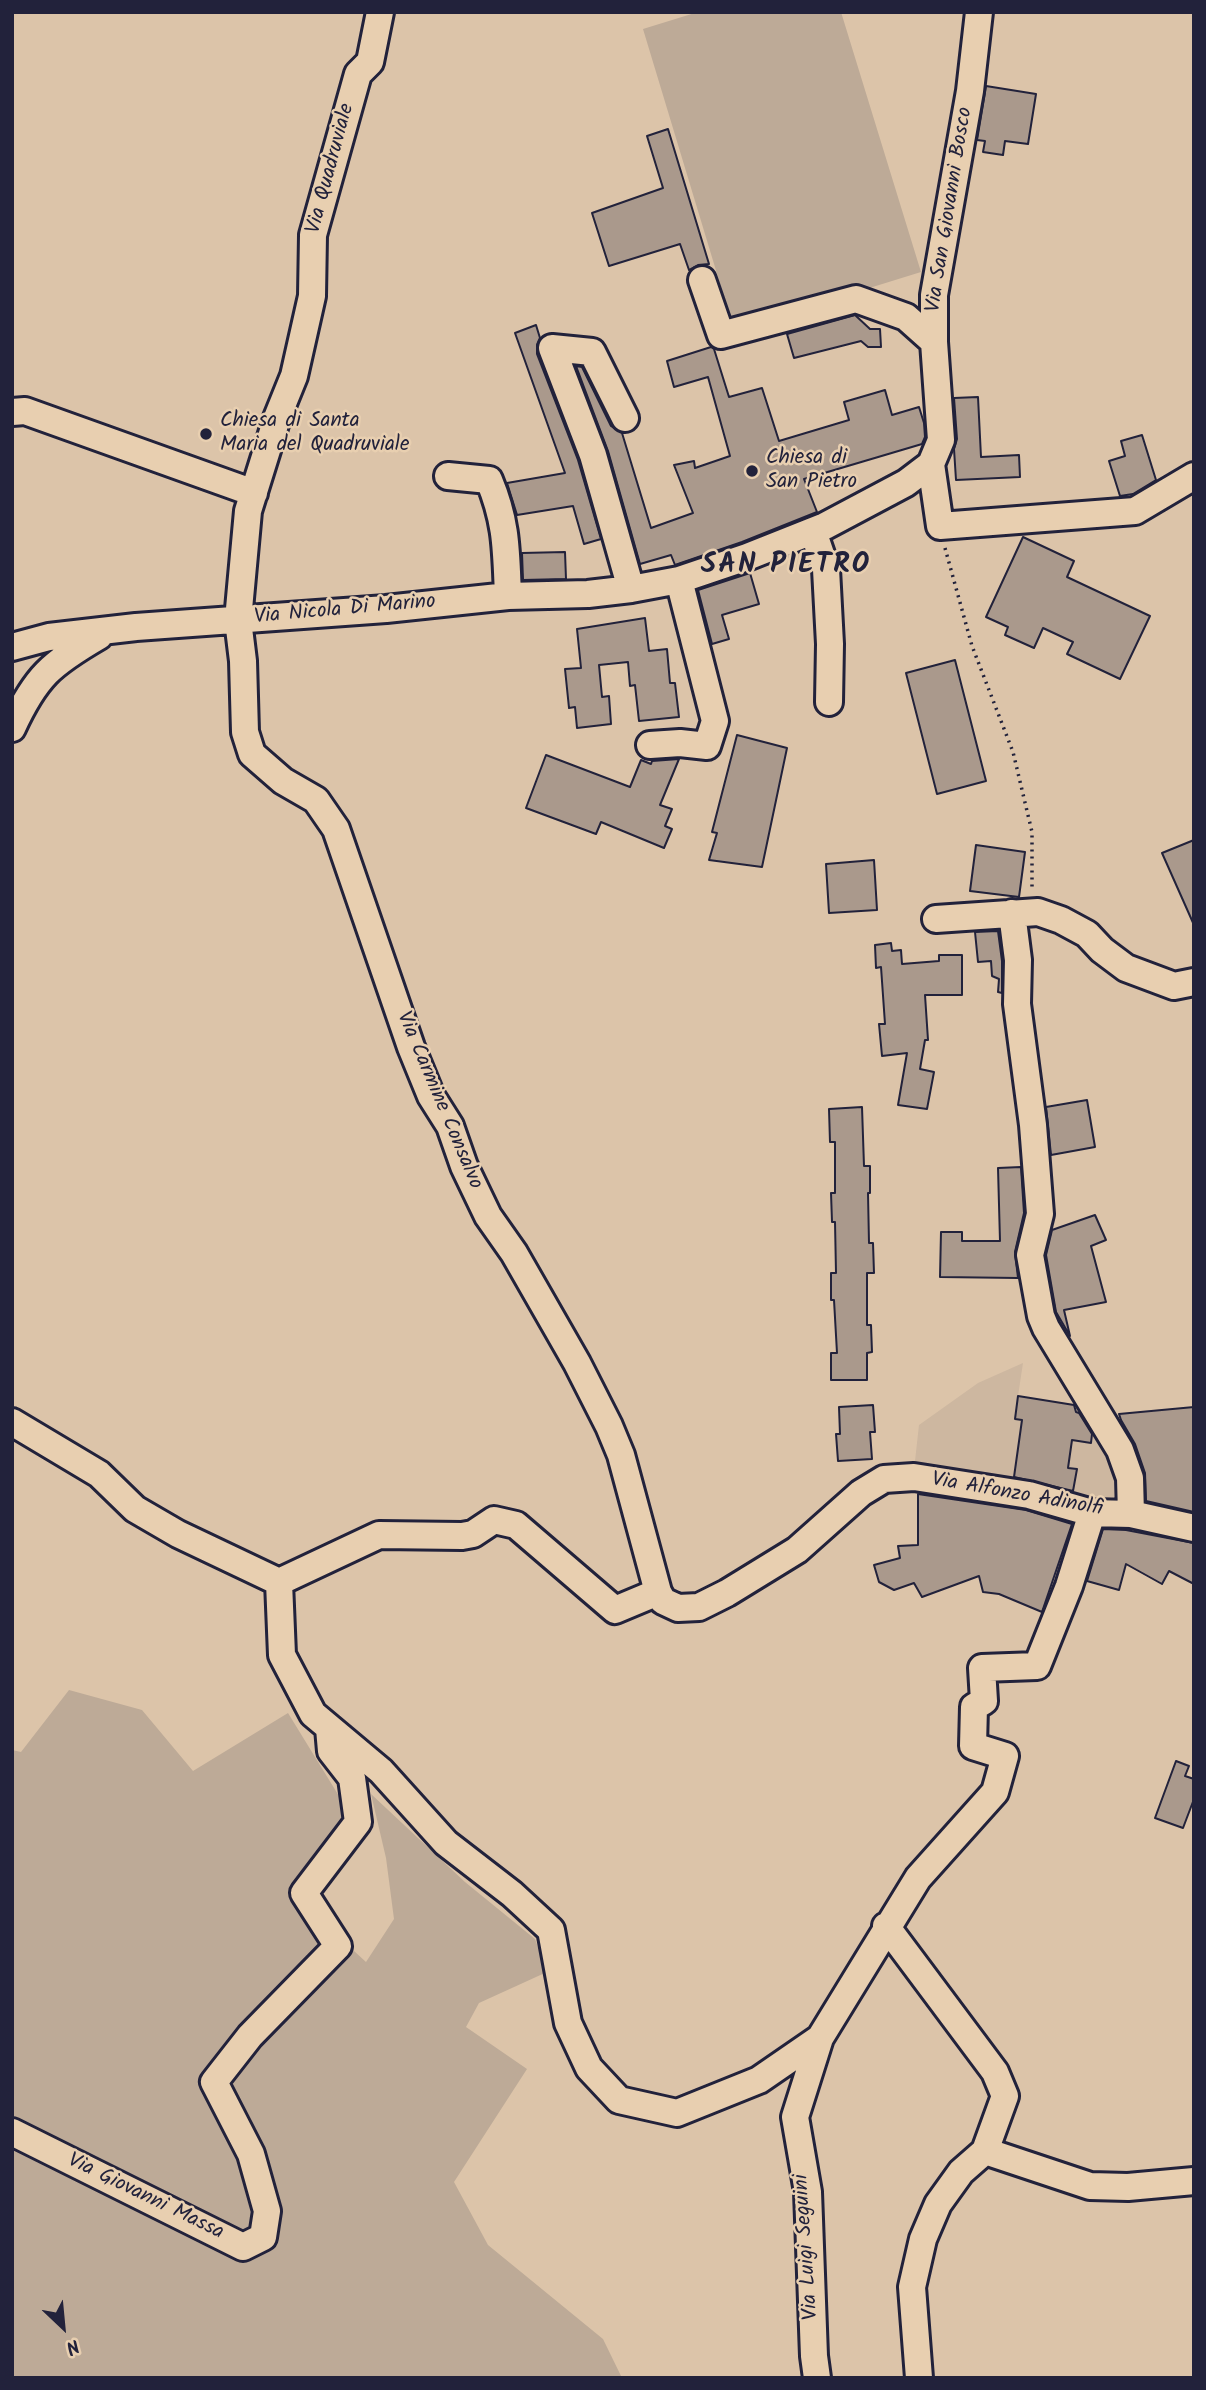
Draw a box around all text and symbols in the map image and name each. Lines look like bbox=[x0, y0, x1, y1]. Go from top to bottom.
street label: Via Quadruviale bbox=[303, 101, 361, 237]
street label: Via San Giovanni Bosco bbox=[922, 106, 980, 314]
place label: Chiesa di Santa Maria del Quadruviale bbox=[220, 409, 409, 459]
marker: Chiesa di Santa Maria del Quadruviale bbox=[198, 426, 214, 442]
place label: Chiesa di San Pietro bbox=[766, 446, 857, 496]
marker: Chiesa di San Pietro bbox=[744, 463, 760, 479]
district label: SAN PIETRO bbox=[702, 550, 870, 584]
street label: Via Nicola Di Marino bbox=[253, 591, 437, 631]
street label: Via Carmine Consalvo bbox=[389, 1009, 487, 1193]
street label: Via Alfonzo Adinolfi bbox=[929, 1469, 1105, 1523]
street label: Via Giovanni Massa bbox=[63, 2149, 227, 2247]
street label: Via Luigi Seguini bbox=[790, 2173, 826, 2321]
north arrow bbox=[28, 2292, 98, 2362]
text: N bbox=[60, 2330, 84, 2362]

